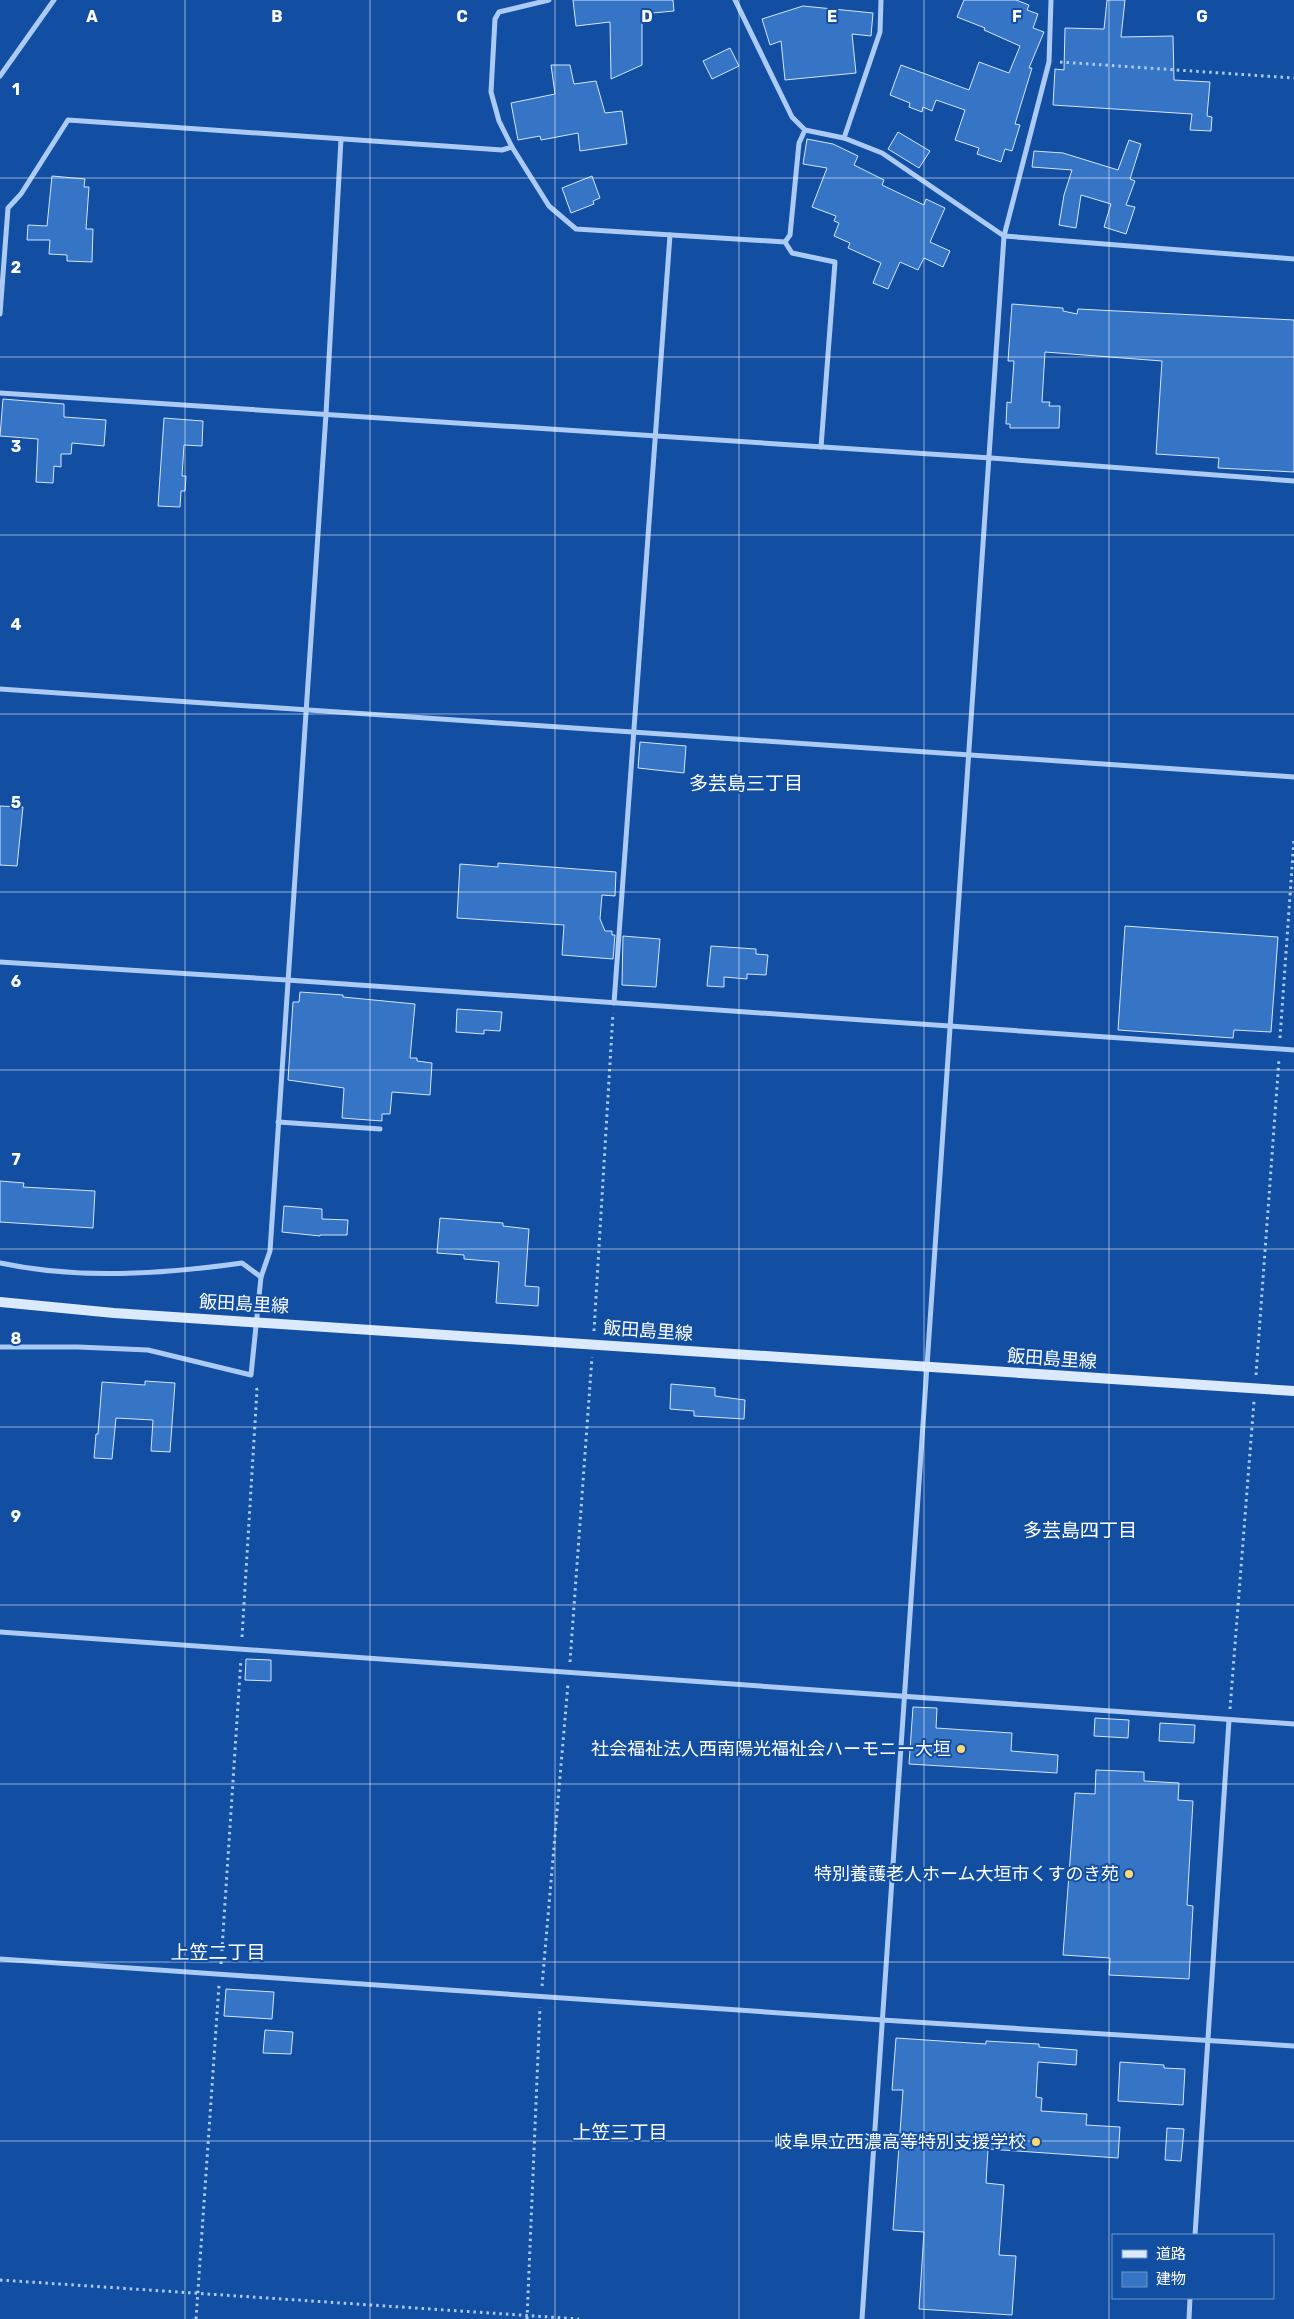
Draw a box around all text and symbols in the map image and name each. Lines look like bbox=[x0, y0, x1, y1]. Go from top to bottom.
text: A bbox=[86, 7, 98, 26]
text: B bbox=[271, 7, 283, 26]
text: C bbox=[456, 7, 468, 26]
text: D bbox=[641, 7, 653, 26]
text: E bbox=[827, 7, 837, 26]
text: F bbox=[1012, 7, 1022, 26]
text: G bbox=[1196, 7, 1208, 26]
text: 1 bbox=[12, 80, 20, 99]
text: 2 bbox=[11, 258, 21, 277]
text: 3 bbox=[11, 437, 21, 456]
text: 4 bbox=[11, 615, 22, 634]
district label: 多芸島三丁目 bbox=[689, 772, 803, 795]
text: 5 bbox=[11, 793, 21, 812]
text: 6 bbox=[11, 972, 21, 991]
text: 7 bbox=[11, 1150, 21, 1169]
street label: 飯田島里線 bbox=[198, 1291, 290, 1317]
street label: 飯田島里線 bbox=[602, 1317, 694, 1345]
text: 8 bbox=[11, 1329, 22, 1348]
street label: 飯田島里線 bbox=[1006, 1345, 1098, 1373]
text: 9 bbox=[11, 1507, 21, 1526]
district label: 多芸島四丁目 bbox=[1023, 1519, 1137, 1542]
place label: 社会福祉法人西南陽光福祉会ハーモニー大垣 bbox=[591, 1738, 951, 1760]
marker: 社会福祉法人西南陽光福祉会ハーモニー大垣 bbox=[955, 1743, 967, 1755]
place label: 特別養護老人ホーム大垣市くすのき苑 bbox=[814, 1863, 1119, 1885]
marker: 特別養護老人ホーム大垣市くすのき苑 bbox=[1123, 1868, 1135, 1880]
district label: 上笠二丁目 bbox=[170, 1941, 266, 1964]
district label: 上笠三丁目 bbox=[572, 2121, 668, 2144]
place label: 岐阜県立西濃高等特別支援学校 bbox=[774, 2131, 1026, 2153]
marker: 岐阜県立西濃高等特別支援学校 bbox=[1030, 2136, 1042, 2148]
legend bbox=[1112, 2234, 1274, 2299]
text: 道路 bbox=[1156, 2245, 1186, 2263]
text: 建物 bbox=[1156, 2270, 1186, 2288]

